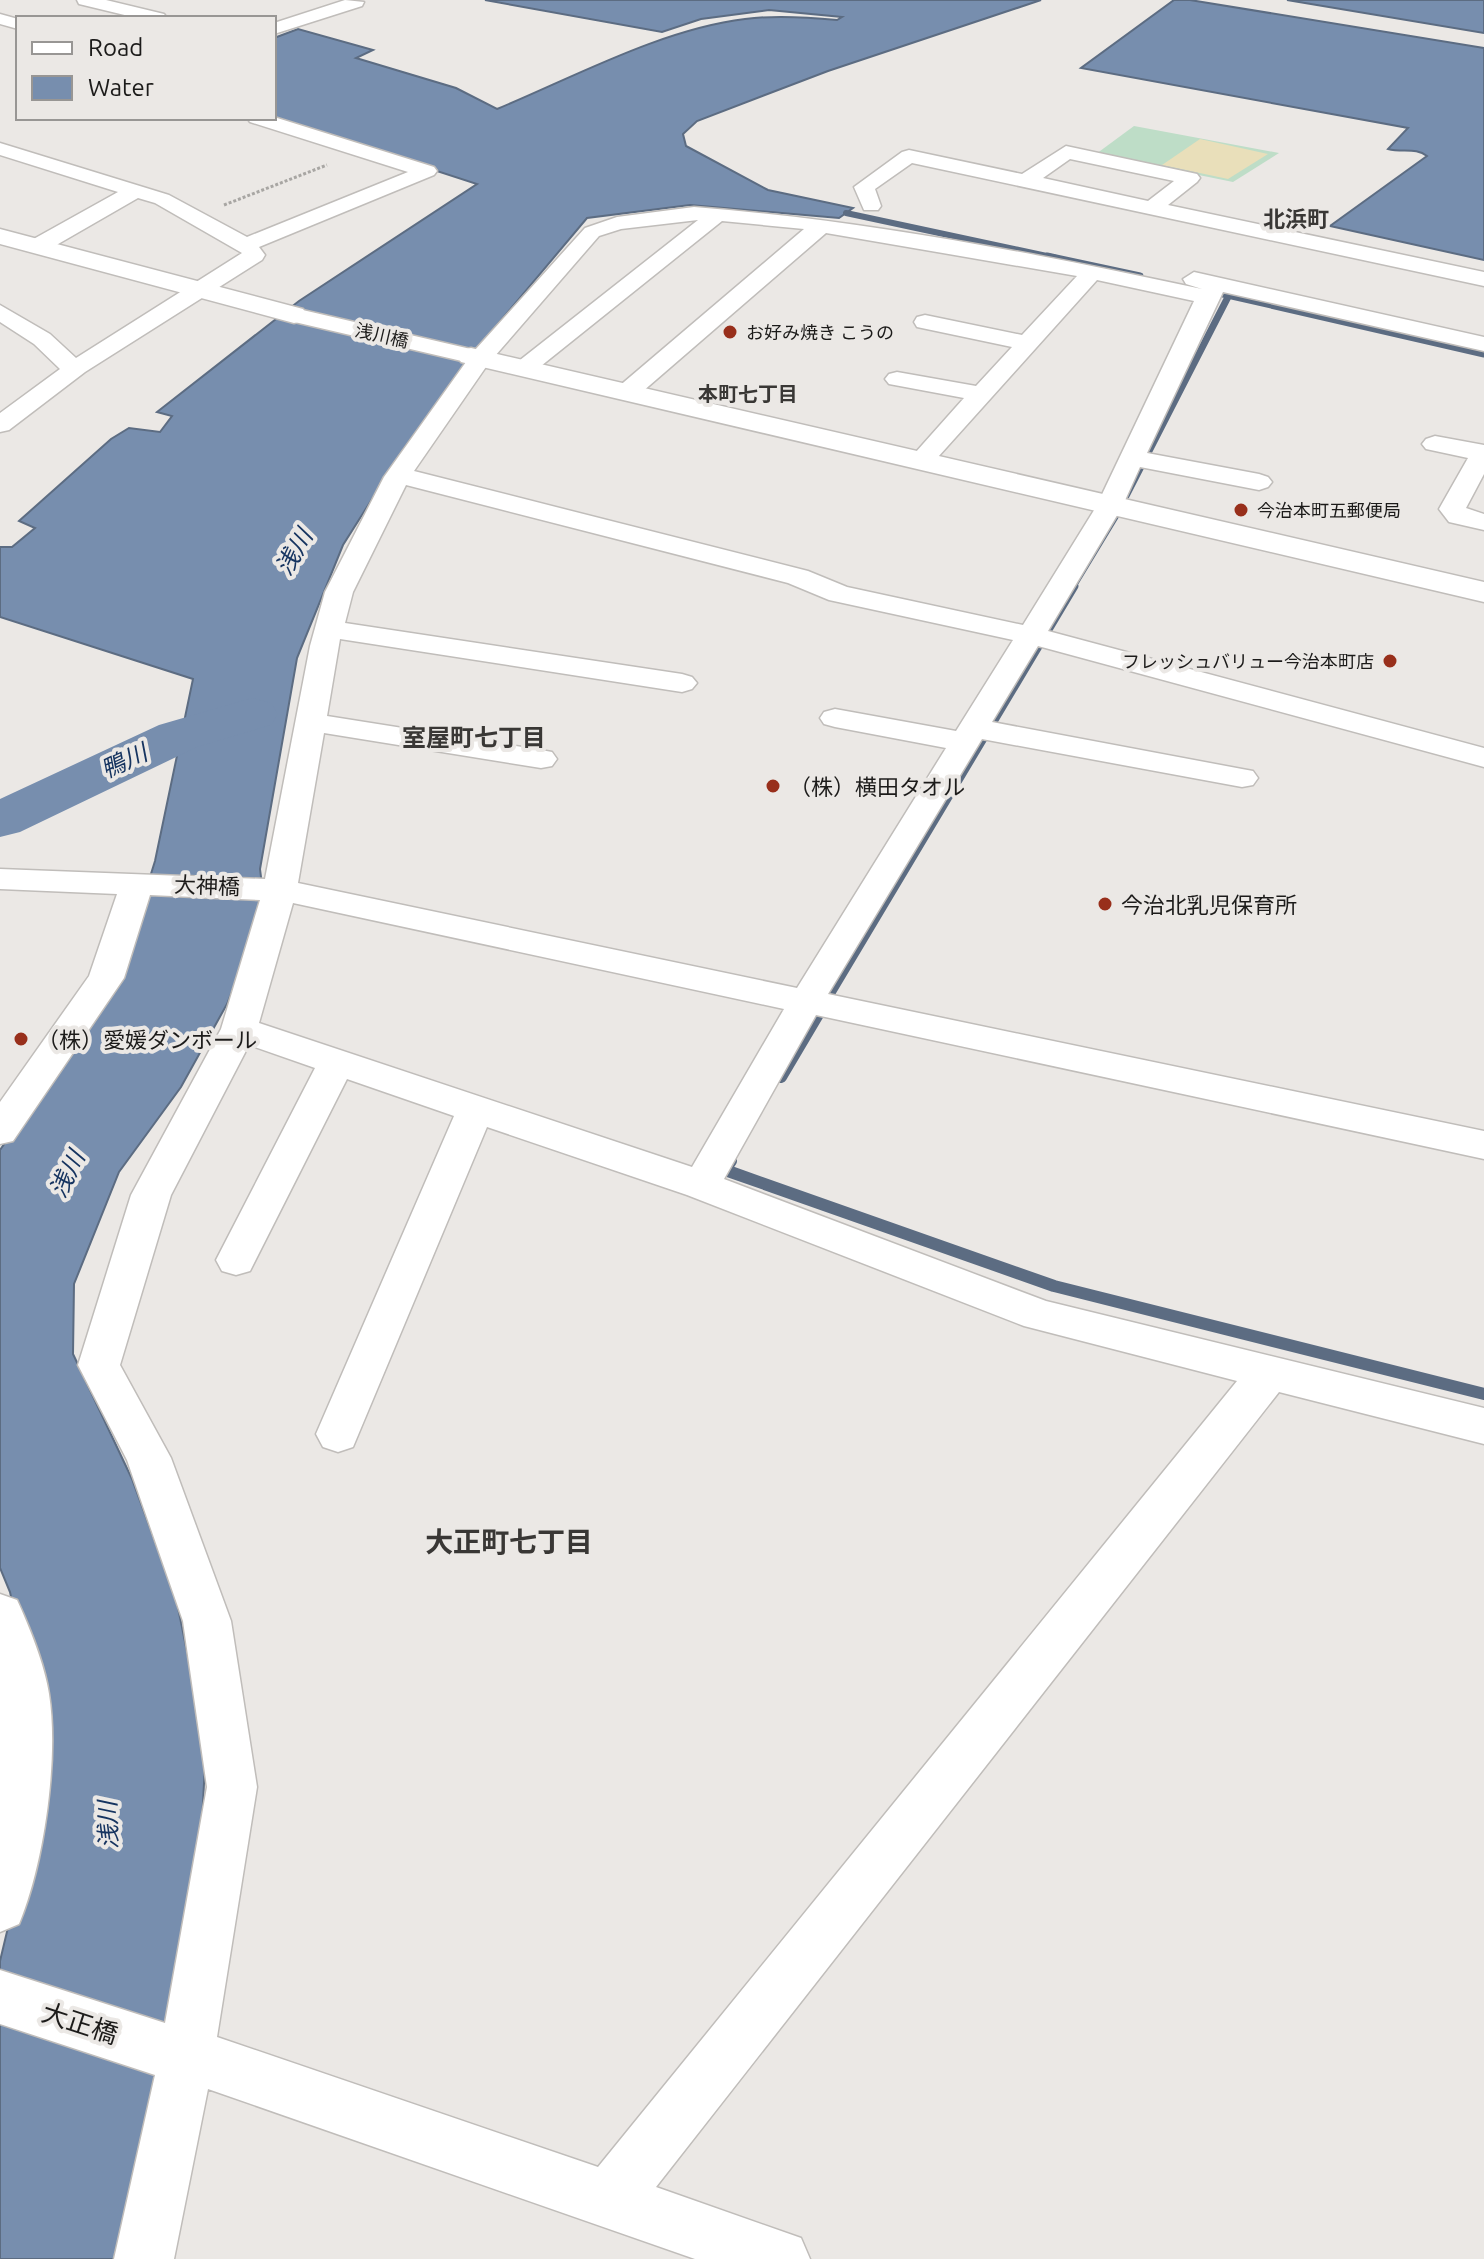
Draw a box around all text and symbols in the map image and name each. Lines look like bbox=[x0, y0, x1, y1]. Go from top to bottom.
legend bbox=[16, 16, 276, 120]
text: Road bbox=[88, 34, 143, 61]
text: Water bbox=[88, 74, 154, 101]
district label: 北浜町 bbox=[1263, 206, 1329, 231]
street label: 浅川橋 bbox=[353, 319, 411, 351]
place label: お好み焼き こうの bbox=[746, 322, 894, 342]
marker: お好み焼き こうの bbox=[721, 323, 739, 341]
district label: 本町七丁目 bbox=[698, 382, 798, 405]
place label: 今治本町五郵便局 bbox=[1257, 500, 1401, 520]
marker: 今治本町五郵便局 bbox=[1232, 501, 1250, 519]
water label: 浅川 bbox=[270, 522, 319, 580]
place label: フレッシュバリュー今治本町店 bbox=[1122, 651, 1374, 671]
marker: フレッシュバリュー今治本町店 bbox=[1381, 652, 1399, 670]
district label: 室屋町七丁目 bbox=[402, 724, 546, 751]
water label: 鴨川 bbox=[97, 737, 154, 783]
place label: （株）横田タオル bbox=[789, 774, 965, 799]
marker: （株）横田タオル bbox=[764, 777, 782, 795]
street label: 大神橋 bbox=[174, 871, 240, 899]
place label: 今治北乳児保育所 bbox=[1121, 892, 1297, 917]
marker: 今治北乳児保育所 bbox=[1096, 895, 1114, 913]
place label: （株）愛媛ダンボール bbox=[37, 1027, 257, 1052]
marker: （株）愛媛ダンボール bbox=[12, 1030, 30, 1048]
water label: 浅川 bbox=[44, 1144, 91, 1201]
district label: 大正町七丁目 bbox=[425, 1526, 593, 1557]
water label: 浅川 bbox=[94, 1798, 122, 1849]
street label: 大正橋 bbox=[38, 1997, 122, 2049]

